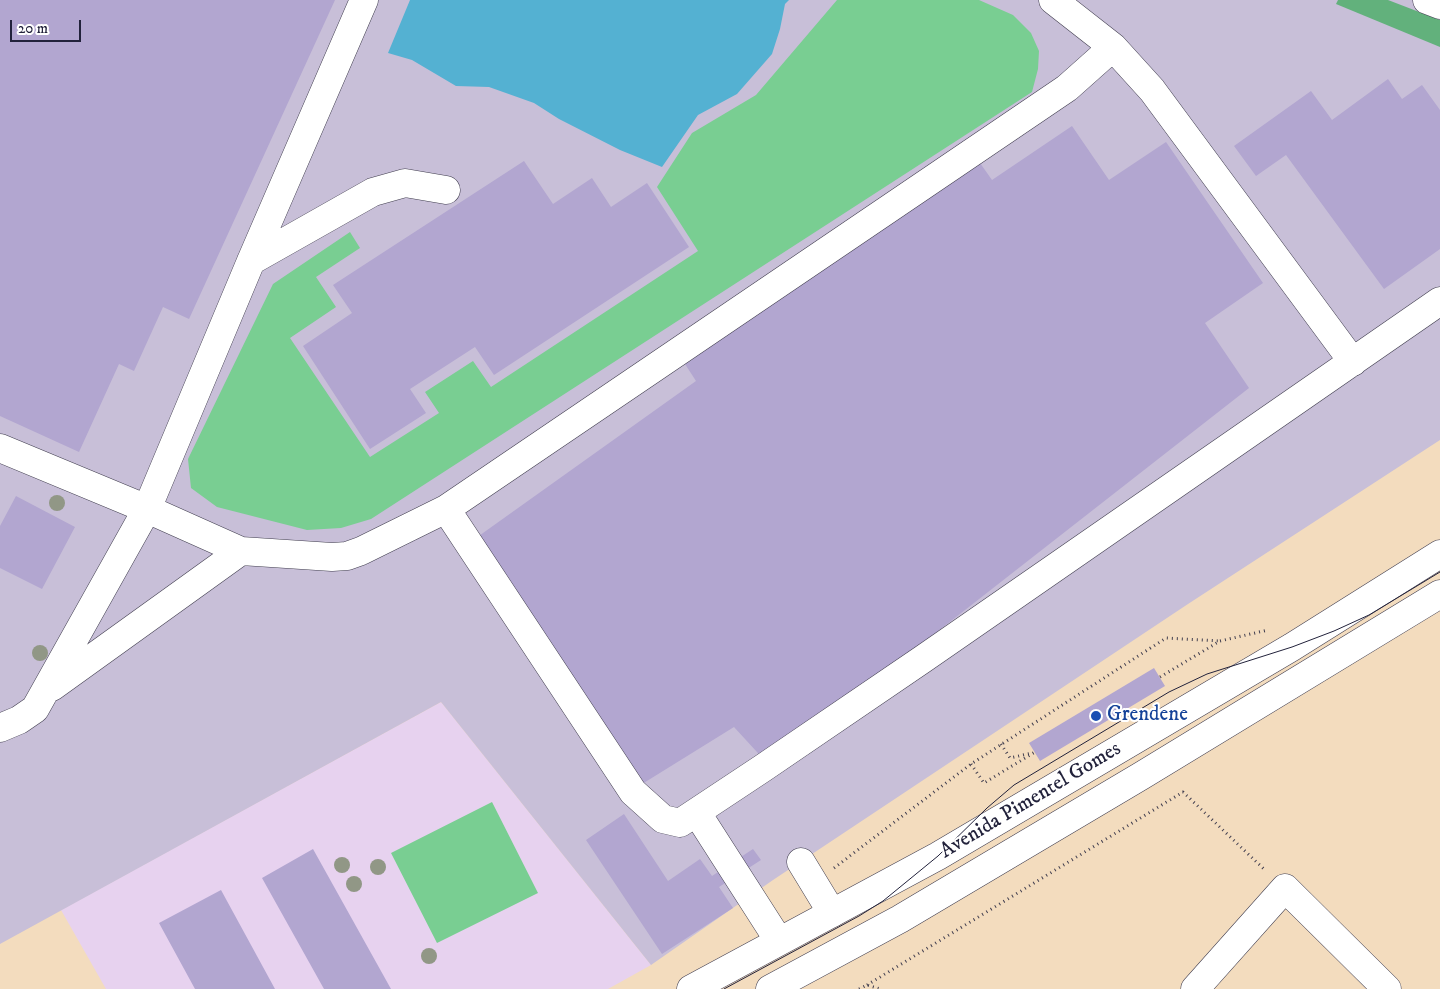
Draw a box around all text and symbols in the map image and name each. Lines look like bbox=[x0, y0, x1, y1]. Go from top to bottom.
scale bar bbox=[12, 10, 84, 42]
text: 20 m bbox=[18, 19, 48, 38]
place label: Grendene bbox=[1107, 703, 1188, 729]
marker: Grendene bbox=[1089, 709, 1103, 723]
street label: Avenida Pimentel Gomes bbox=[936, 737, 1126, 865]

